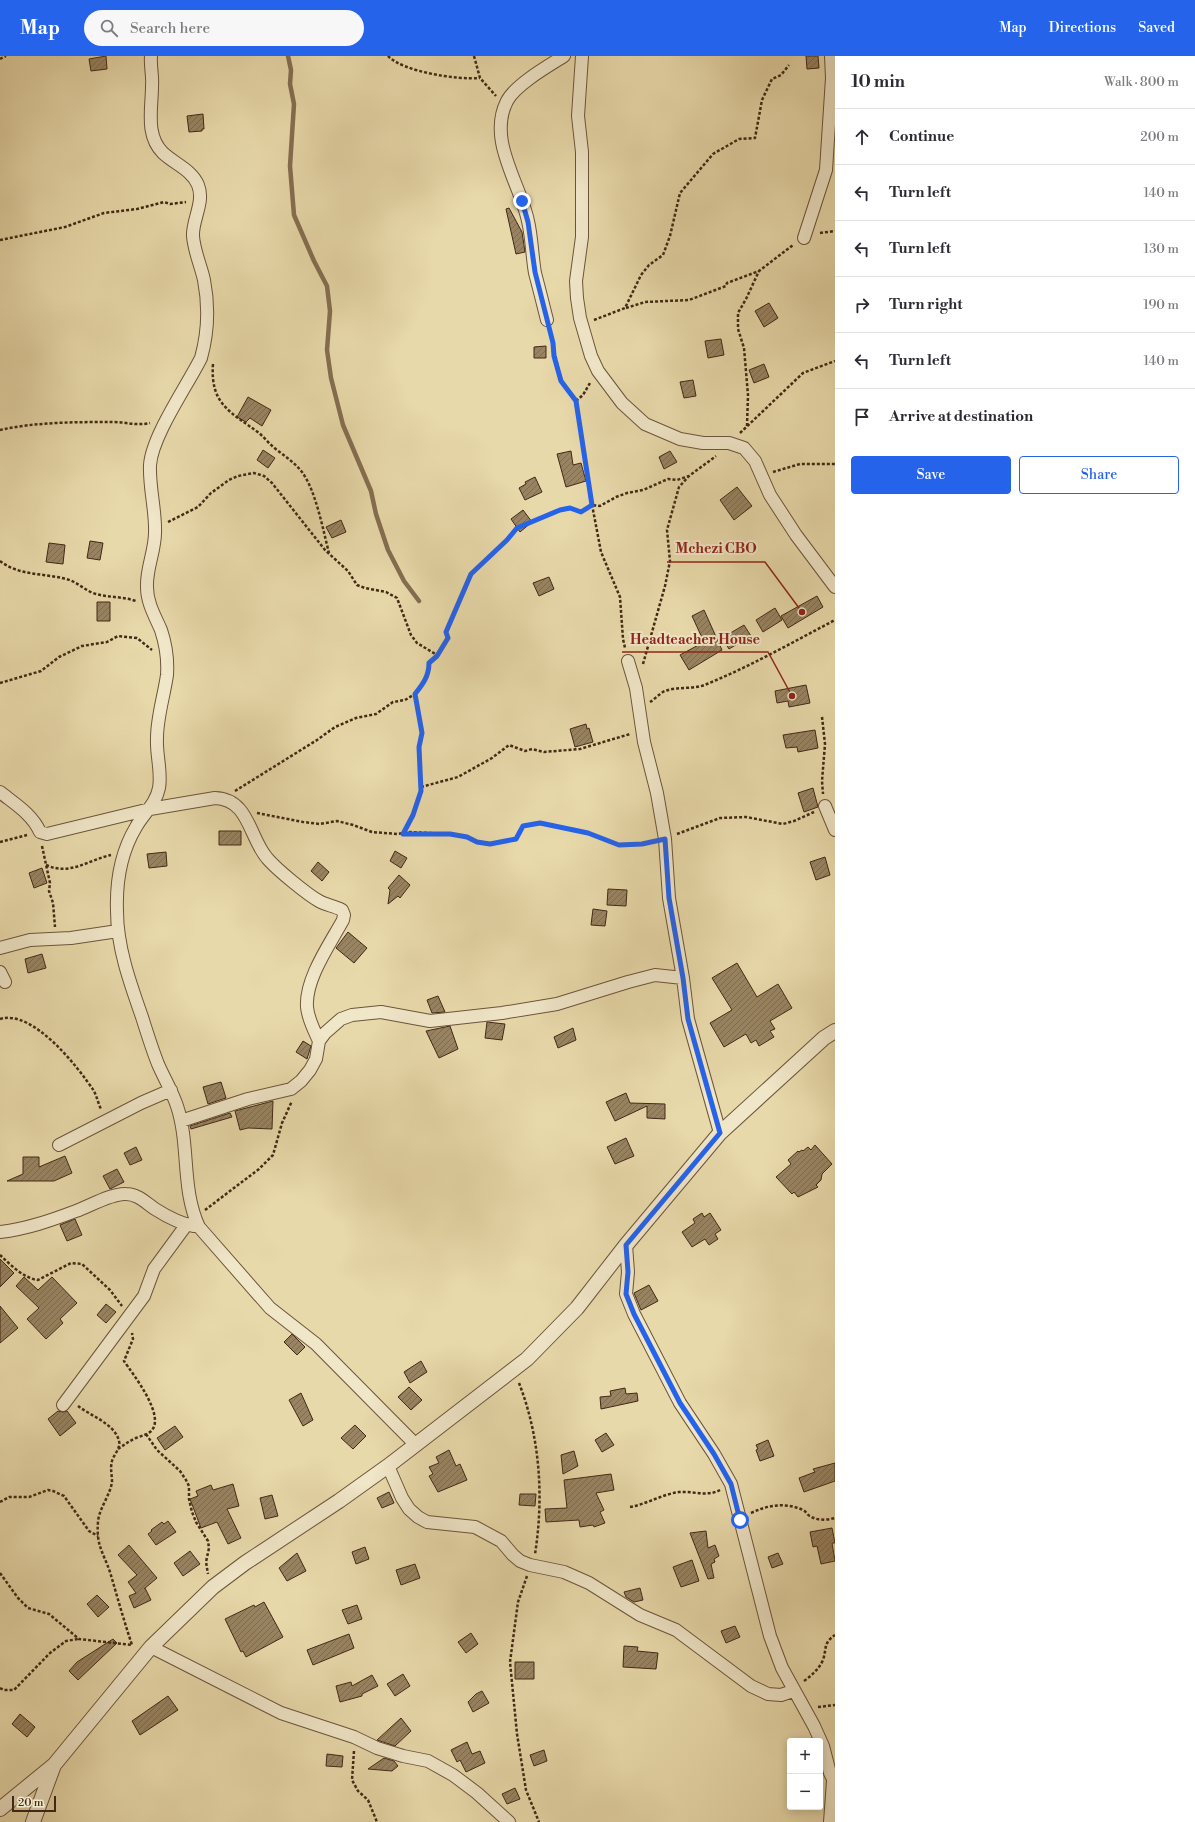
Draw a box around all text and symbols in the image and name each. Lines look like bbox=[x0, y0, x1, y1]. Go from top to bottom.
search box bbox=[84, 10, 364, 46]
text: Map bbox=[20, 16, 60, 40]
icon: search bbox=[98, 17, 120, 39]
text: Search here bbox=[130, 19, 210, 38]
text: Map bbox=[999, 19, 1027, 37]
text: Directions bbox=[1049, 19, 1116, 37]
text: Saved bbox=[1138, 19, 1175, 37]
text: 10 min bbox=[851, 71, 905, 93]
text: Walk · 800 m bbox=[1104, 74, 1179, 90]
icon: ahead bbox=[851, 126, 873, 148]
text: Continue bbox=[889, 127, 954, 146]
text: 200 m bbox=[1140, 129, 1179, 145]
icon: left bbox=[851, 182, 873, 204]
text: Turn left bbox=[889, 183, 951, 202]
text: 140 m bbox=[1143, 185, 1179, 201]
route end bbox=[513, 192, 531, 210]
icon: left bbox=[851, 238, 873, 260]
text: Turn left bbox=[889, 239, 951, 258]
text: 130 m bbox=[1144, 241, 1179, 257]
icon: right bbox=[851, 294, 873, 316]
text: Turn right bbox=[889, 295, 963, 314]
text: 190 m bbox=[1143, 297, 1179, 313]
icon: left bbox=[851, 350, 873, 372]
text: Turn left bbox=[889, 351, 951, 370]
text: 140 m bbox=[1143, 353, 1179, 369]
icon: arrive bbox=[851, 406, 873, 428]
text: Arrive at destination bbox=[889, 407, 1033, 426]
button: Save bbox=[851, 456, 1011, 494]
button: Share bbox=[1019, 456, 1179, 494]
callout: Mchezi CBO bbox=[667, 536, 765, 562]
text: Mchezi CBO bbox=[675, 540, 757, 558]
callout: Headteacher House bbox=[622, 626, 768, 652]
text: Headteacher House bbox=[630, 631, 761, 649]
route start bbox=[731, 1511, 749, 1529]
map controls bbox=[787, 1738, 823, 1810]
button: + bbox=[787, 1738, 823, 1774]
button: − bbox=[787, 1774, 823, 1810]
scale bar bbox=[12, 1794, 56, 1813]
text: 20 m bbox=[18, 1796, 43, 1810]

